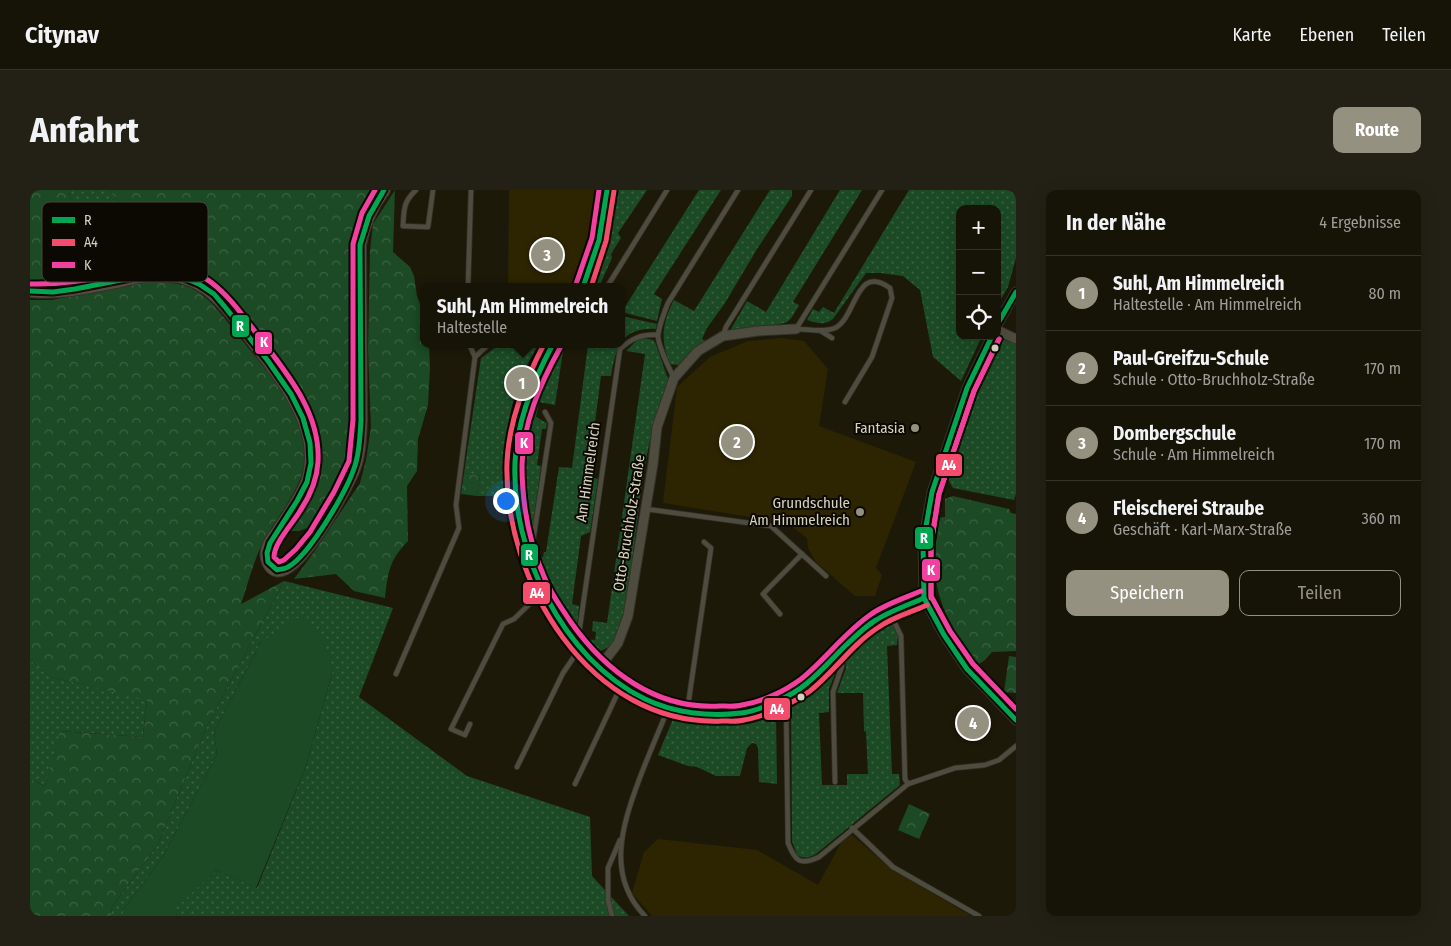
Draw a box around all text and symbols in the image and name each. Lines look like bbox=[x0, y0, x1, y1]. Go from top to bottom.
text: Citynav bbox=[25, 21, 99, 49]
text: Karte bbox=[1232, 24, 1271, 46]
text: Ebenen bbox=[1299, 24, 1354, 46]
text: Teilen bbox=[1382, 24, 1426, 46]
button: Route bbox=[1333, 107, 1421, 153]
text: Anfahrt bbox=[30, 109, 139, 151]
legend bbox=[42, 202, 208, 282]
map controls bbox=[956, 205, 1001, 340]
button: + bbox=[956, 205, 1001, 250]
text: In der Nähe bbox=[1066, 210, 1166, 236]
text: R bbox=[84, 212, 92, 229]
text: 4 Ergebnisse bbox=[1319, 213, 1401, 232]
text: A4 bbox=[84, 234, 98, 251]
pin: 3 bbox=[531, 236, 563, 274]
button: − bbox=[956, 250, 1001, 295]
text: K bbox=[84, 257, 92, 274]
text: Suhl, Am Himmelreich bbox=[1113, 272, 1284, 295]
popup bbox=[420, 283, 625, 348]
text: 1 bbox=[1079, 284, 1085, 303]
text: 80 m bbox=[1369, 284, 1401, 303]
text: Suhl, Am Himmelreich bbox=[437, 295, 608, 318]
button: locate bbox=[956, 295, 1001, 340]
text: Haltestelle · Am Himmelreich bbox=[1113, 295, 1302, 314]
line badge: R bbox=[231, 314, 250, 338]
text: R bbox=[236, 318, 244, 335]
text: Haltestelle bbox=[437, 318, 507, 337]
line badge: K bbox=[254, 331, 273, 355]
text: K bbox=[260, 334, 269, 351]
unlabelled marker bbox=[990, 343, 1000, 353]
text: Paul-Greifzu-Schule bbox=[1113, 347, 1269, 370]
text: 2 bbox=[1078, 359, 1086, 378]
text: 170 m bbox=[1364, 359, 1401, 378]
pin: 1 bbox=[506, 364, 538, 402]
text: Schule · Otto-Bruchholz-Straße bbox=[1113, 370, 1315, 389]
place label: Fantasia bbox=[854, 419, 905, 437]
street label: Am Himmelreich bbox=[572, 421, 604, 523]
marker: Fantasia bbox=[909, 422, 921, 434]
text: Dombergschule bbox=[1113, 422, 1236, 445]
pin: 2 bbox=[721, 423, 753, 461]
line badge: K bbox=[514, 431, 534, 455]
text: 3 bbox=[1078, 434, 1086, 453]
text: 170 m bbox=[1364, 434, 1401, 453]
text: K bbox=[520, 435, 529, 452]
text: Schule · Am Himmelreich bbox=[1113, 445, 1275, 464]
street label: Otto-Bruchholz-Straße bbox=[609, 453, 649, 593]
line badge: A4 bbox=[935, 453, 963, 477]
text: A4 bbox=[941, 457, 956, 474]
your location bbox=[493, 488, 519, 514]
place label: Grundschule Am Himmelreich bbox=[749, 494, 850, 529]
text: Fleischerei Straube bbox=[1113, 497, 1264, 520]
marker: Grundschule Am Himmelreich bbox=[854, 506, 866, 518]
text: 4 bbox=[1078, 509, 1086, 528]
text: 360 m bbox=[1361, 509, 1401, 528]
text: Geschäft · Karl-Marx-Straße bbox=[1113, 520, 1292, 539]
line badge: R bbox=[914, 526, 934, 550]
text: R bbox=[920, 530, 928, 547]
line badge: R bbox=[520, 543, 539, 567]
text: R bbox=[525, 547, 533, 564]
line badge: K bbox=[921, 558, 941, 582]
text: K bbox=[927, 562, 936, 579]
button: Speichern bbox=[1066, 570, 1229, 616]
button: Teilen bbox=[1239, 570, 1401, 616]
line badge: A4 bbox=[522, 581, 551, 605]
text: A4 bbox=[529, 585, 544, 602]
unlabelled marker bbox=[796, 692, 806, 702]
line badge: A4 bbox=[763, 697, 791, 721]
text: A4 bbox=[769, 701, 784, 718]
pin: 4 bbox=[957, 704, 989, 742]

